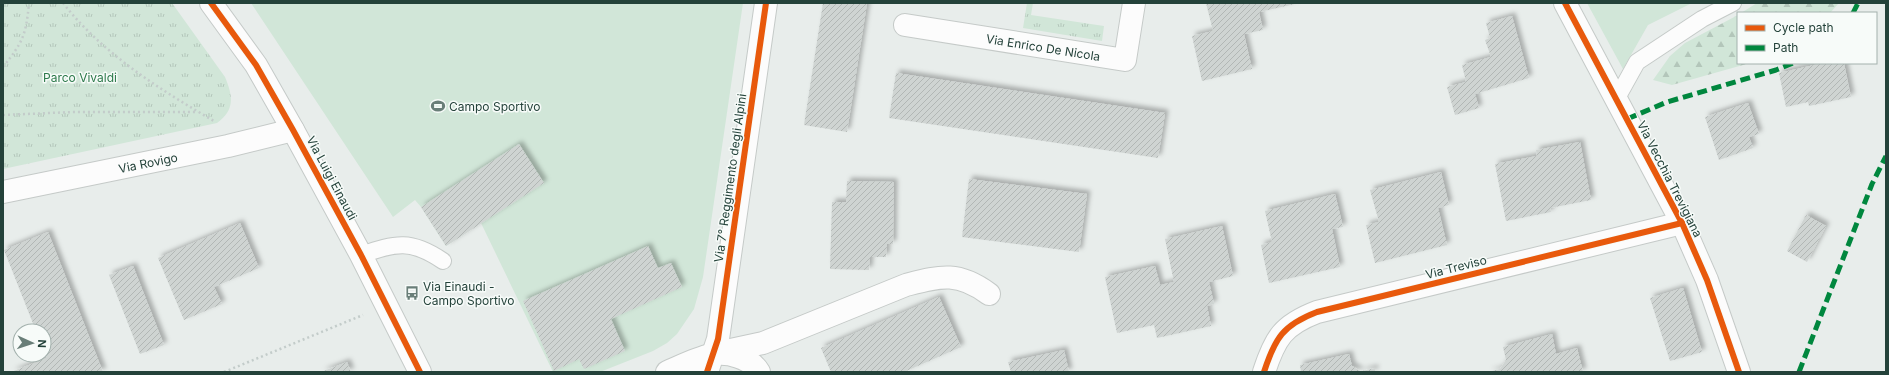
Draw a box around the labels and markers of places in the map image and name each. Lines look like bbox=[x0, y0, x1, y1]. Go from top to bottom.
sports icon: Campo Sportivo bbox=[430, 98, 446, 114]
place label: Campo Sportivo bbox=[449, 99, 540, 114]
place label: Via Einaudi - Campo Sportivo bbox=[423, 279, 514, 308]
bus stop icon: Via Einaudi - Campo Sportivo bbox=[404, 285, 420, 301]

